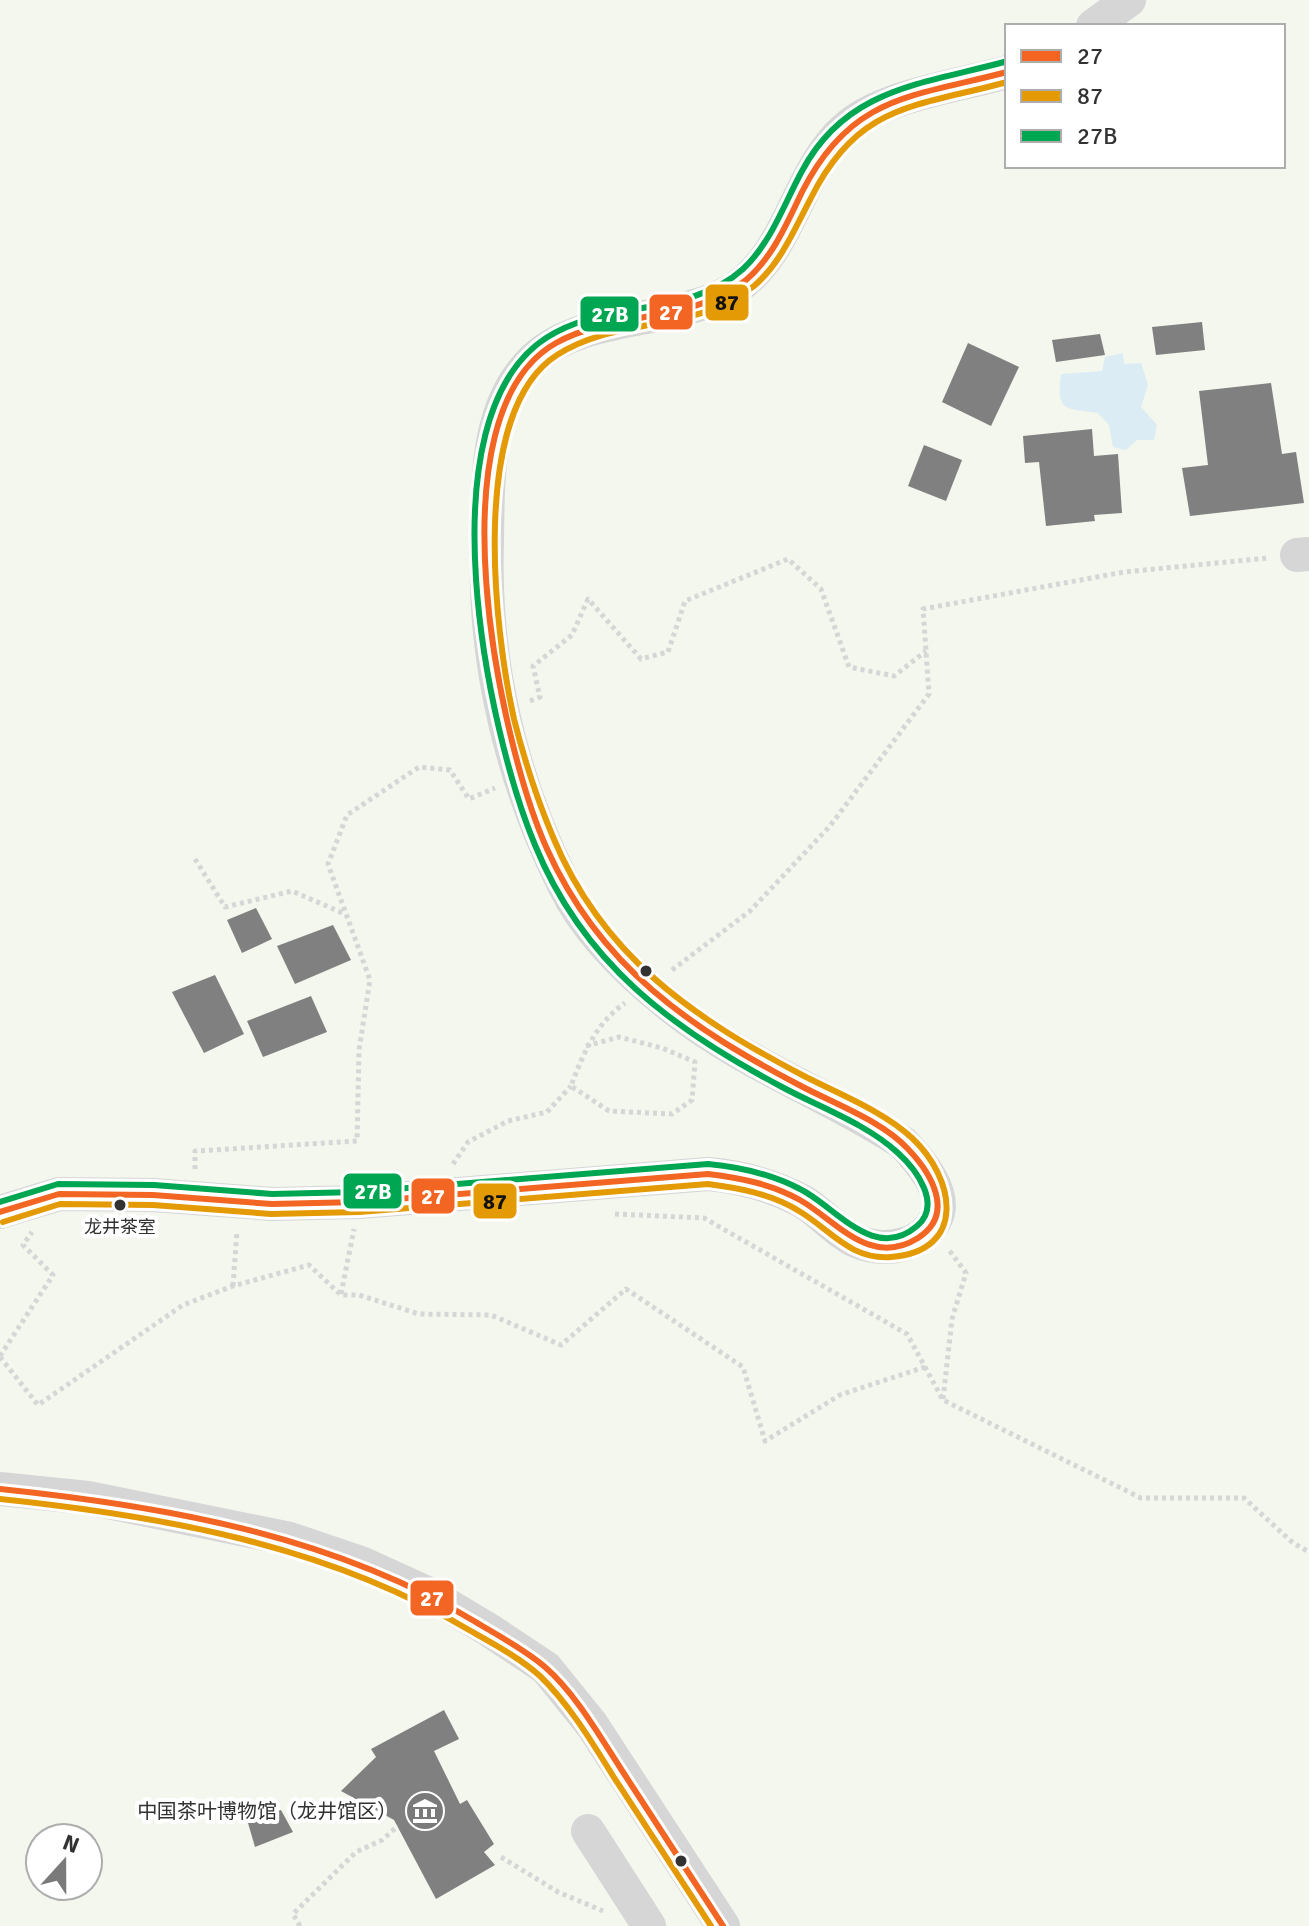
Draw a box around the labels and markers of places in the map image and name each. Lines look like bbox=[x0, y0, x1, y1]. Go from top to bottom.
unlabelled marker bbox=[638, 963, 654, 979]
marker: 龙井茶室 bbox=[112, 1197, 128, 1213]
place label: 龙井茶室 bbox=[84, 1216, 156, 1238]
museum icon: 中国茶叶博物馆（龙井馆区） bbox=[404, 1790, 446, 1832]
place label: 中国茶叶博物馆（龙井馆区） bbox=[137, 1799, 397, 1824]
unlabelled marker bbox=[673, 1853, 689, 1869]

